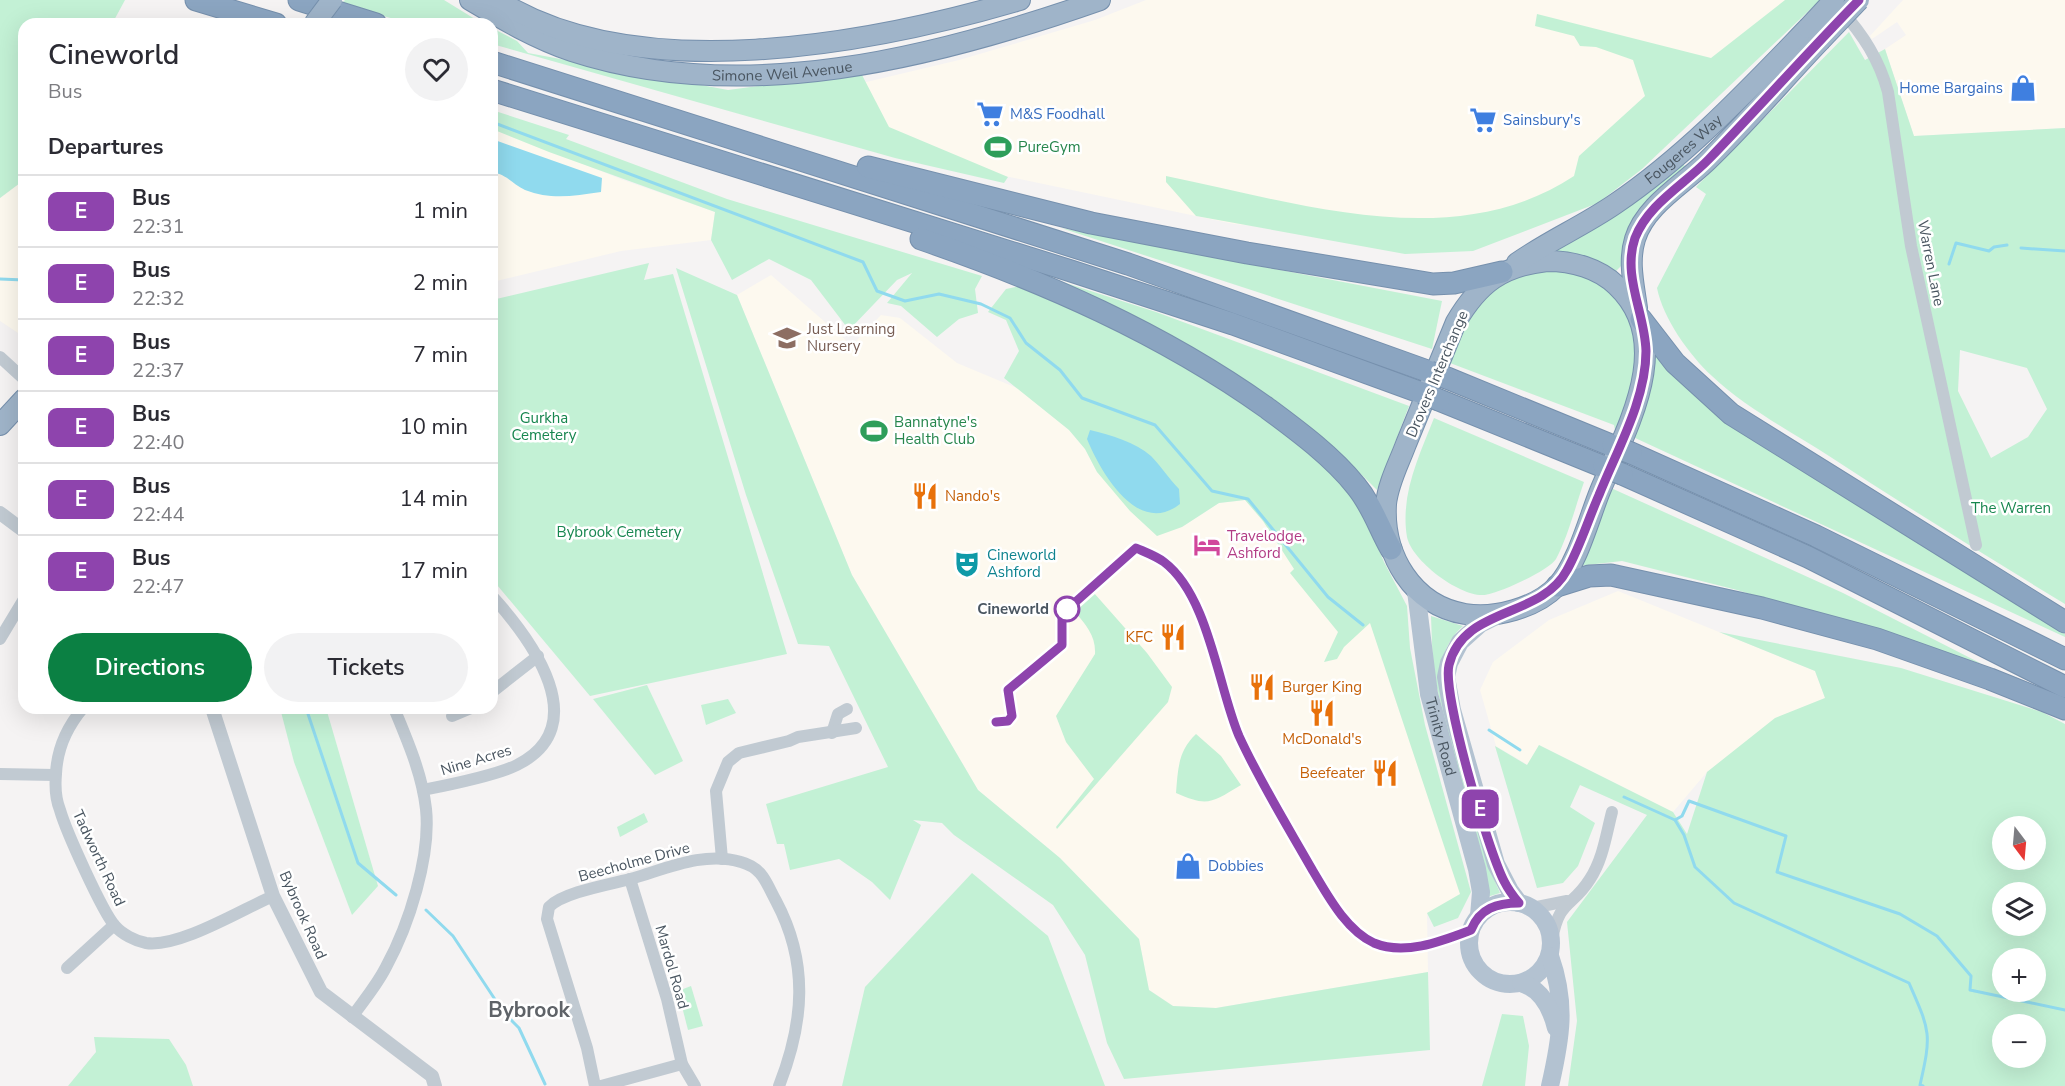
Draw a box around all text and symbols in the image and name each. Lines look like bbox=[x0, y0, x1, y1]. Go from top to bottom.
text: Cineworld bbox=[48, 36, 179, 74]
button: heart bbox=[405, 38, 468, 101]
street label: Simone Weil Avenue bbox=[712, 56, 854, 86]
shop icon: Home Bargains bbox=[2008, 73, 2038, 103]
text: Bus bbox=[48, 78, 82, 105]
place label: Home Bargains bbox=[1899, 78, 2003, 98]
supermarket icon: M&S Foodhall bbox=[975, 99, 1005, 129]
place label: M&S Foodhall bbox=[1010, 104, 1106, 124]
supermarket icon: Sainsbury's bbox=[1468, 105, 1498, 135]
place label: Sainsbury's bbox=[1503, 110, 1581, 130]
street label: Fougeres Way bbox=[1640, 110, 1727, 189]
text: Departures bbox=[48, 132, 163, 162]
sports icon: PureGym bbox=[983, 132, 1013, 162]
place label: PureGym bbox=[1018, 137, 1081, 157]
text: Bus bbox=[132, 183, 171, 213]
text: 1 min bbox=[413, 196, 468, 226]
text: E bbox=[75, 197, 87, 225]
text: 22:31 bbox=[132, 213, 185, 240]
street label: Warren Lane bbox=[1913, 218, 1949, 308]
text: Bus bbox=[132, 255, 171, 285]
text: 2 min bbox=[413, 268, 468, 298]
text: E bbox=[75, 269, 87, 297]
text: 22:32 bbox=[132, 285, 185, 312]
street label: Drovers Interchange bbox=[1401, 307, 1473, 441]
place label: Just Learning Nursery bbox=[806, 319, 895, 356]
school or university icon: Just Learning Nursery bbox=[772, 323, 802, 353]
text: Bus bbox=[132, 327, 171, 357]
text: 7 min bbox=[413, 340, 468, 370]
text: E bbox=[75, 341, 87, 369]
text: 22:37 bbox=[132, 357, 185, 384]
text: Bus bbox=[132, 399, 171, 429]
park label: Gurkha Cemetery bbox=[511, 408, 577, 445]
text: 10 min bbox=[400, 412, 468, 442]
place label: Bannatyne's Health Club bbox=[894, 412, 977, 449]
text: E bbox=[75, 413, 87, 441]
sports icon: Bannatyne's Health Club bbox=[859, 416, 889, 446]
text: 22:40 bbox=[132, 429, 185, 456]
text: Bus bbox=[132, 471, 171, 501]
restaurant icon: Nando's bbox=[910, 481, 940, 511]
text: 14 min bbox=[400, 484, 468, 514]
text: E bbox=[75, 485, 87, 513]
place label: Nando's bbox=[945, 486, 1000, 506]
park label: The Warren bbox=[1971, 498, 2051, 518]
text: 22:44 bbox=[132, 501, 185, 528]
park label: Bybrook Cemetery bbox=[557, 522, 682, 542]
place label: Travelodge, Ashford bbox=[1227, 526, 1305, 563]
hotel icon: Travelodge, Ashford bbox=[1192, 530, 1222, 560]
text: Bus bbox=[132, 543, 171, 573]
place label: Cineworld Ashford bbox=[987, 545, 1056, 582]
theatre icon: Cineworld Ashford bbox=[952, 549, 982, 579]
text: 17 min bbox=[400, 556, 468, 586]
text: E bbox=[75, 557, 87, 585]
text: 22:47 bbox=[132, 573, 185, 600]
marker: Cineworld bbox=[1054, 596, 1080, 622]
place label: Cineworld bbox=[977, 599, 1049, 619]
restaurant icon: KFC bbox=[1158, 622, 1188, 652]
place label: KFC bbox=[1126, 627, 1153, 647]
button: Directions bbox=[48, 633, 252, 702]
button: Tickets bbox=[264, 633, 468, 702]
restaurant icon: Burger King bbox=[1247, 672, 1277, 702]
place label: Burger King bbox=[1282, 677, 1362, 697]
street label: Trinity Road bbox=[1420, 695, 1461, 778]
restaurant icon: McDonald's bbox=[1307, 698, 1337, 728]
place label: McDonald's bbox=[1282, 729, 1362, 749]
street label: Nine Acres bbox=[438, 740, 514, 780]
restaurant icon: Beefeater bbox=[1370, 758, 1400, 788]
place label: Beefeater bbox=[1300, 763, 1366, 783]
line badge: E bbox=[1460, 790, 1500, 828]
text: E bbox=[1474, 795, 1486, 823]
street label: Tadworth Road bbox=[68, 807, 130, 909]
north arrow bbox=[1992, 816, 2046, 870]
map controls bbox=[1992, 816, 2046, 1068]
street label: Beecholme Drive bbox=[576, 838, 692, 886]
shop icon: Dobbies bbox=[1173, 851, 1203, 881]
place label: Dobbies bbox=[1208, 856, 1264, 876]
street label: Bybrook Road bbox=[275, 868, 331, 962]
button: layers bbox=[1992, 882, 2046, 936]
street label: Mardol Road bbox=[650, 923, 694, 1011]
button: + bbox=[1992, 948, 2046, 1002]
district label: Bybrook bbox=[488, 996, 571, 1024]
button: − bbox=[1992, 1014, 2046, 1068]

